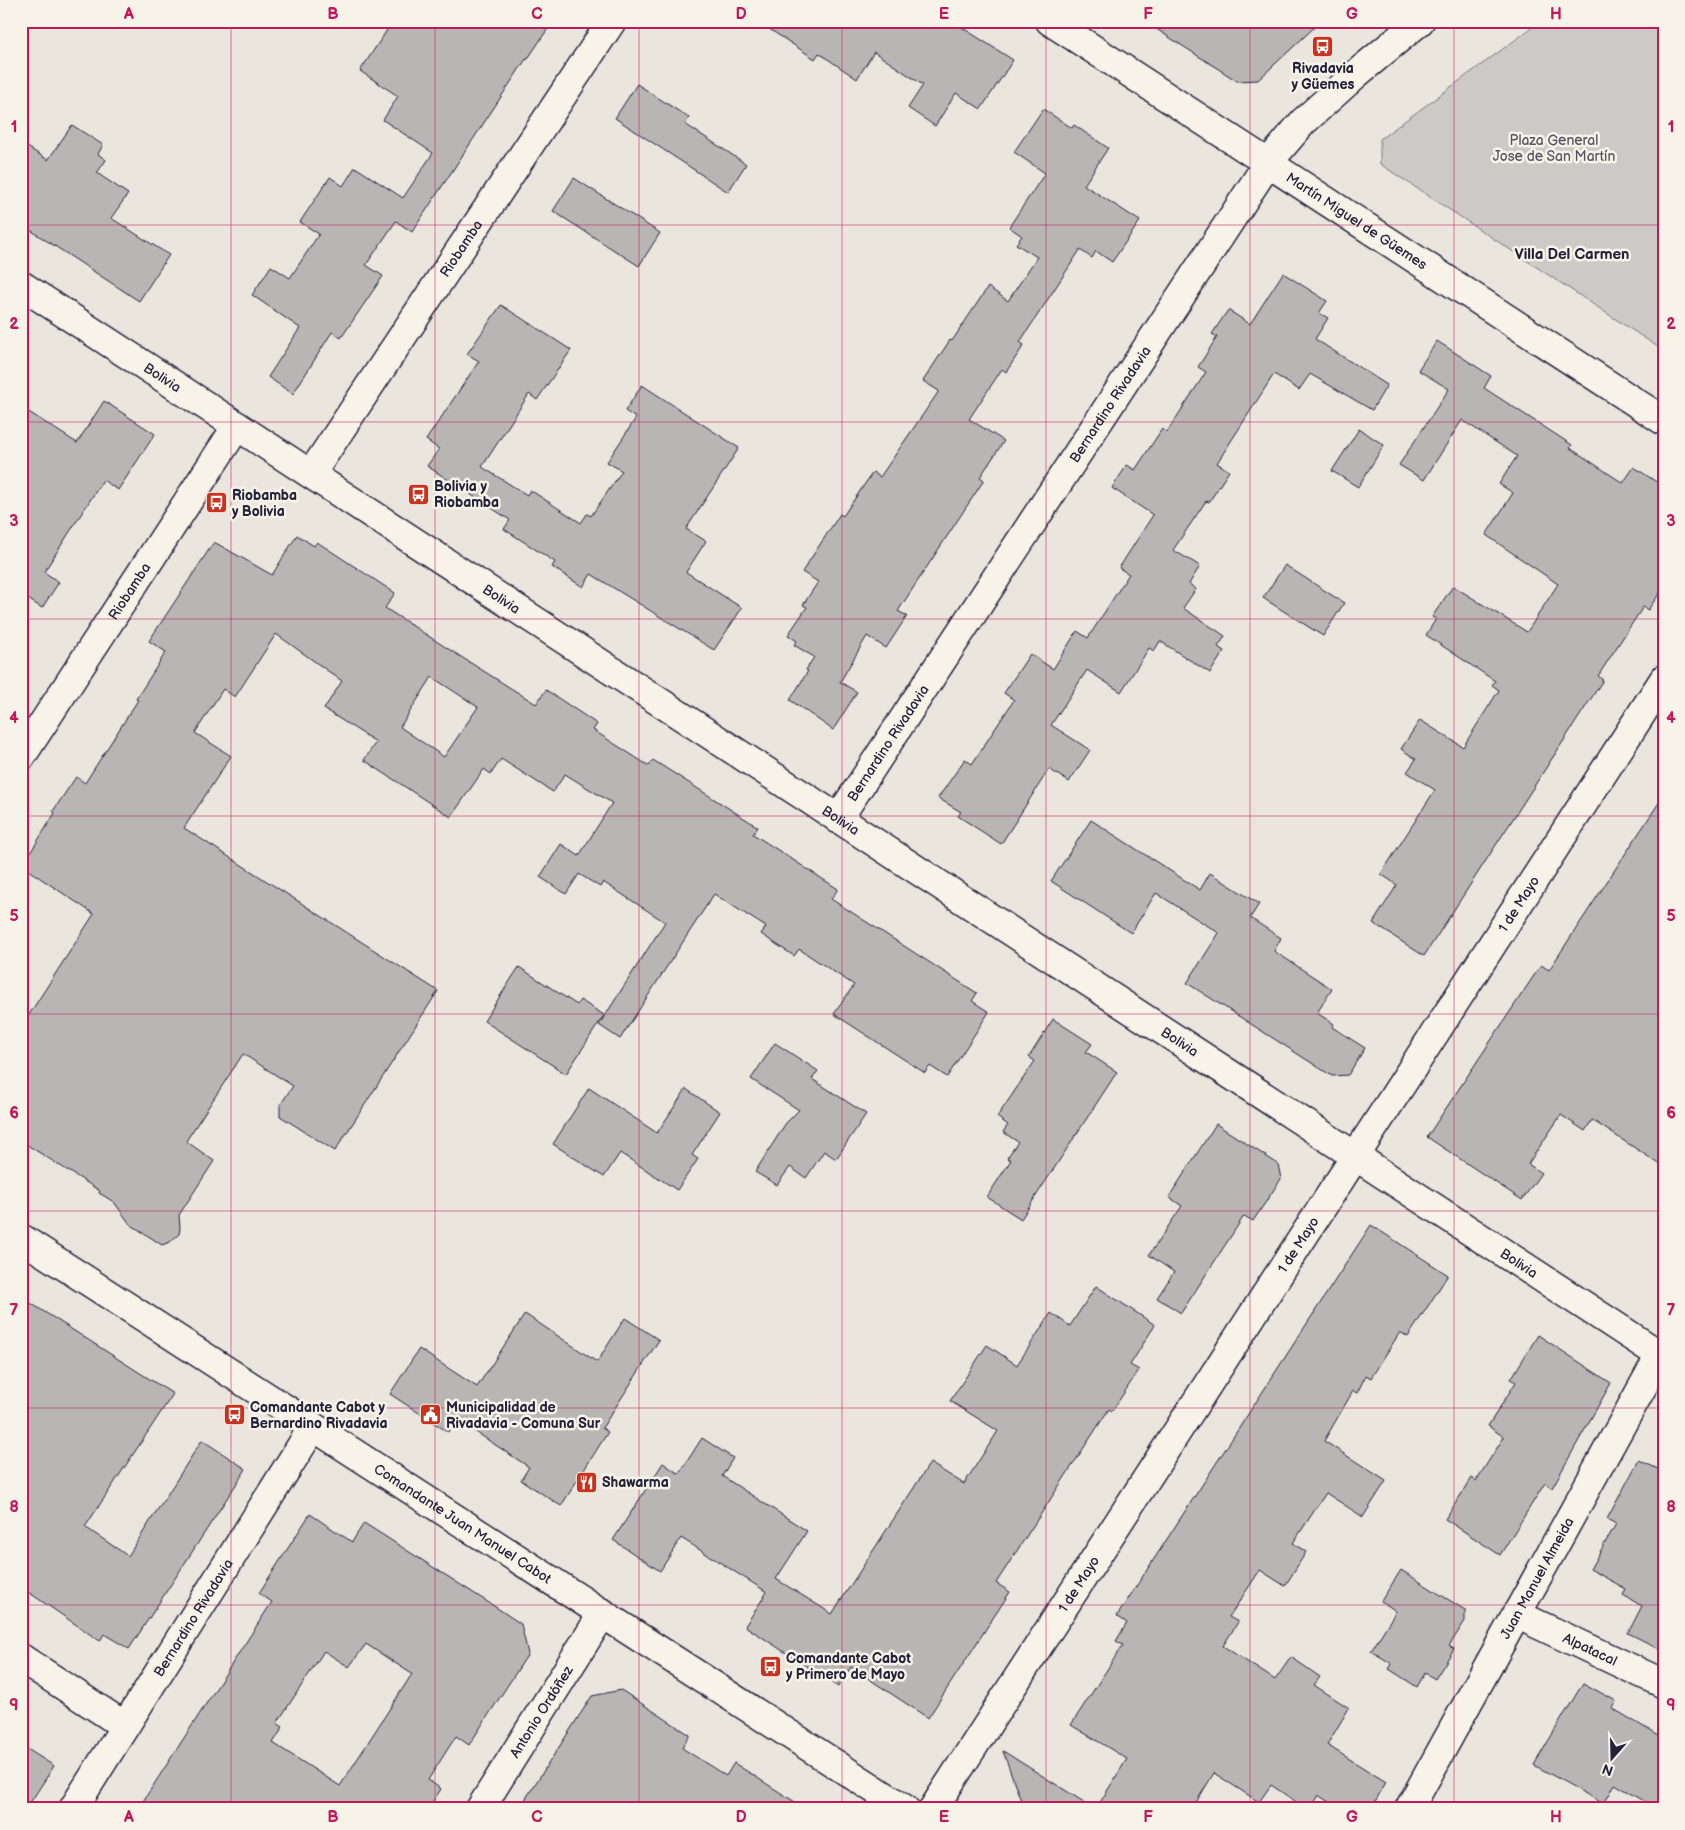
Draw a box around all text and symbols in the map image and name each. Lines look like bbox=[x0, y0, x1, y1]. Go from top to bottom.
text: A bbox=[123, 5, 134, 24]
text: B bbox=[327, 5, 339, 24]
text: C bbox=[531, 5, 543, 24]
text: D bbox=[735, 5, 747, 24]
text: E bbox=[939, 5, 949, 24]
text: F bbox=[1143, 5, 1153, 24]
text: G bbox=[1346, 5, 1358, 24]
text: H bbox=[1550, 5, 1562, 24]
bus stop icon: Rivadavia y Güemes bbox=[1311, 34, 1335, 58]
place label: Rivadavia y Güemes bbox=[1292, 60, 1355, 93]
text: 1 bbox=[11, 118, 17, 137]
text: 1 bbox=[1668, 118, 1674, 137]
park label: Plaza General Jose de San Martín bbox=[1493, 132, 1615, 165]
street label: Martín Miguel de Güemes bbox=[1283, 169, 1430, 273]
street label: Riobamba bbox=[436, 217, 486, 280]
district label: Villa Del Carmen bbox=[1515, 245, 1629, 264]
text: 2 bbox=[9, 315, 19, 334]
text: 2 bbox=[1666, 315, 1676, 334]
street label: Bernardino Rivadavia bbox=[1066, 343, 1155, 466]
street label: Bolivia bbox=[140, 359, 184, 396]
place label: Bolivia y Riobamba bbox=[434, 478, 499, 511]
bus stop icon: Bolivia y Riobamba bbox=[406, 482, 430, 506]
place label: Riobamba y Bolivia bbox=[232, 487, 297, 520]
bus stop icon: Riobamba y Bolivia bbox=[204, 491, 228, 515]
text: 3 bbox=[9, 512, 19, 531]
text: 3 bbox=[1666, 512, 1676, 531]
street label: Riobamba bbox=[105, 560, 154, 623]
street label: Bolivia bbox=[479, 581, 523, 618]
street label: Bernardino Rivadavia bbox=[844, 682, 933, 805]
text: 4 bbox=[9, 709, 19, 728]
text: 4 bbox=[1666, 709, 1676, 728]
street label: Bolivia bbox=[819, 802, 863, 839]
street label: 1 de Mayo bbox=[1495, 873, 1543, 935]
text: 5 bbox=[9, 907, 19, 926]
text: 5 bbox=[1666, 907, 1676, 926]
street label: Bolivia bbox=[1158, 1024, 1202, 1060]
text: 6 bbox=[9, 1104, 19, 1123]
text: 6 bbox=[1666, 1104, 1676, 1123]
street label: 1 de Mayo bbox=[1274, 1214, 1323, 1276]
street label: Bolivia bbox=[1497, 1245, 1541, 1282]
text: 7 bbox=[10, 1301, 19, 1320]
text: 7 bbox=[1667, 1301, 1676, 1320]
place label: Comandante Cabot y Bernardino Rivadavia bbox=[250, 1399, 388, 1432]
place label: Municipalidad de Rivadavia - Comuna Sur bbox=[446, 1399, 601, 1432]
bus stop icon: Comandante Cabot y Bernardino Rivadavia bbox=[222, 1403, 246, 1427]
public building icon: Municipalidad de Rivadavia - Comuna Sur bbox=[418, 1403, 442, 1427]
street label: Comandante Juan Manuel Cabot bbox=[371, 1460, 555, 1588]
restaurant icon: Shawarma bbox=[574, 1470, 598, 1494]
place label: Shawarma bbox=[602, 1474, 669, 1491]
text: 8 bbox=[9, 1498, 19, 1517]
text: 8 bbox=[1666, 1498, 1676, 1517]
street label: Juan Manuel Almeida bbox=[1497, 1514, 1578, 1642]
street label: 1 de Mayo bbox=[1055, 1553, 1103, 1615]
street label: Bernardino Rivadavia bbox=[150, 1556, 237, 1680]
street label: Alpatacal bbox=[1560, 1629, 1620, 1670]
place label: Comandante Cabot y Primero de Mayo bbox=[786, 1650, 911, 1683]
bus stop icon: Comandante Cabot y Primero de Mayo bbox=[758, 1654, 782, 1678]
street label: Antonio Ordóñez bbox=[506, 1662, 577, 1761]
text: 9 bbox=[9, 1696, 19, 1715]
text: 9 bbox=[1666, 1696, 1676, 1715]
north arrow bbox=[1588, 1732, 1638, 1782]
text: N bbox=[1600, 1760, 1616, 1780]
text: A bbox=[123, 1808, 134, 1827]
text: B bbox=[327, 1808, 339, 1827]
text: C bbox=[531, 1808, 543, 1827]
text: D bbox=[735, 1808, 747, 1827]
text: E bbox=[939, 1808, 949, 1827]
text: F bbox=[1143, 1808, 1153, 1827]
text: G bbox=[1346, 1808, 1358, 1827]
text: H bbox=[1550, 1808, 1562, 1827]

